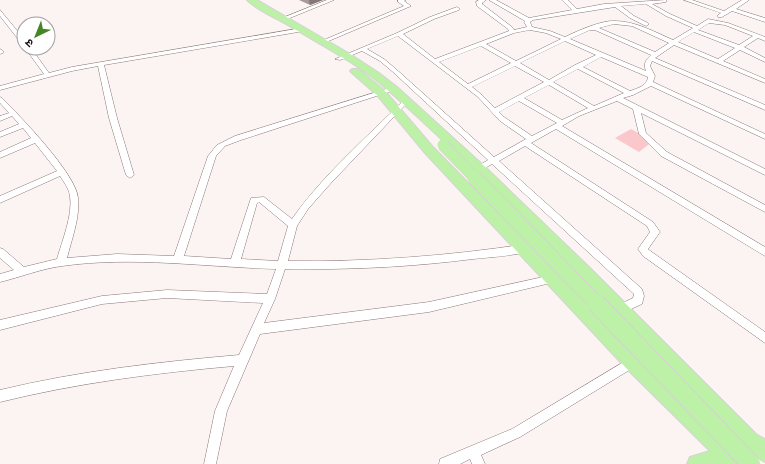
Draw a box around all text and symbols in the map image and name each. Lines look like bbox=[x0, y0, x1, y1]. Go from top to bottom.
north arrow bbox=[16, 16, 56, 56]
text: उ bbox=[22, 36, 36, 50]

